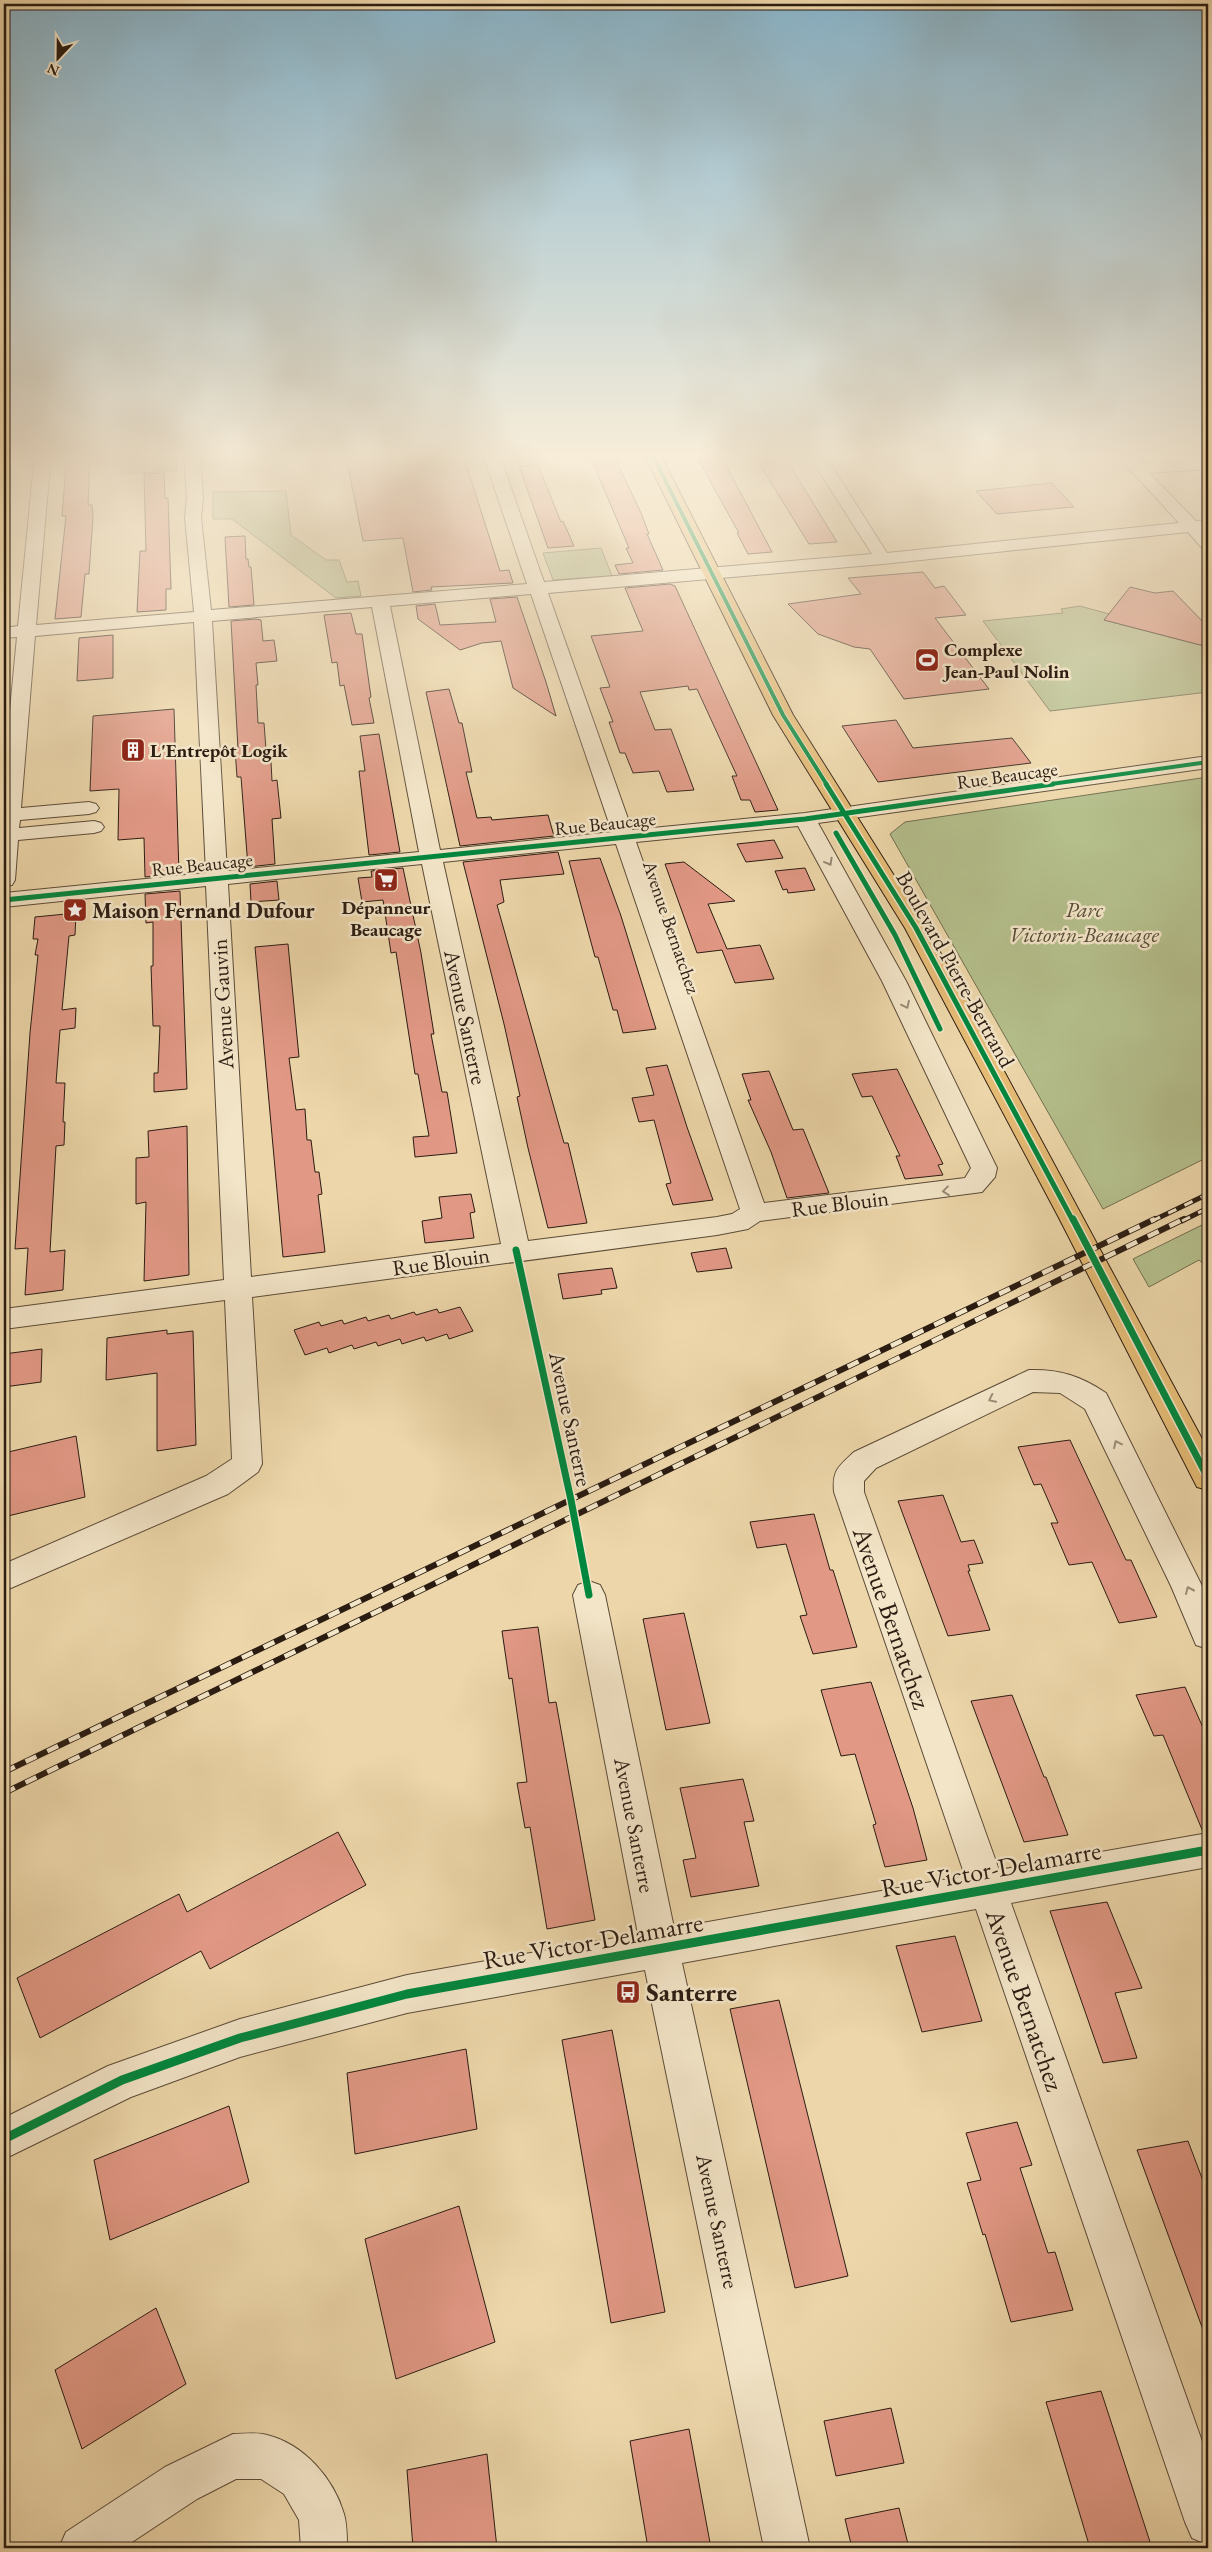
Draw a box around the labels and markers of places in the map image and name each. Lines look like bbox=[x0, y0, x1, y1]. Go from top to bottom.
place label: Complexe Jean-Paul Nolin bbox=[942, 637, 1070, 684]
sports icon: Complexe Jean-Paul Nolin bbox=[914, 647, 940, 673]
building icon: L'Entrepôt Logik bbox=[120, 737, 146, 763]
place label: L'Entrepôt Logik bbox=[150, 738, 288, 763]
supermarket icon: Dépanneur Beaucage bbox=[373, 867, 399, 893]
place label: Dépanneur Beaucage bbox=[342, 895, 431, 942]
place label: Maison Fernand Dufour bbox=[92, 896, 316, 925]
place icon: Maison Fernand Dufour bbox=[62, 897, 88, 923]
place label: Santerre bbox=[646, 1975, 737, 2009]
bus stop icon: Santerre bbox=[615, 1979, 641, 2005]

